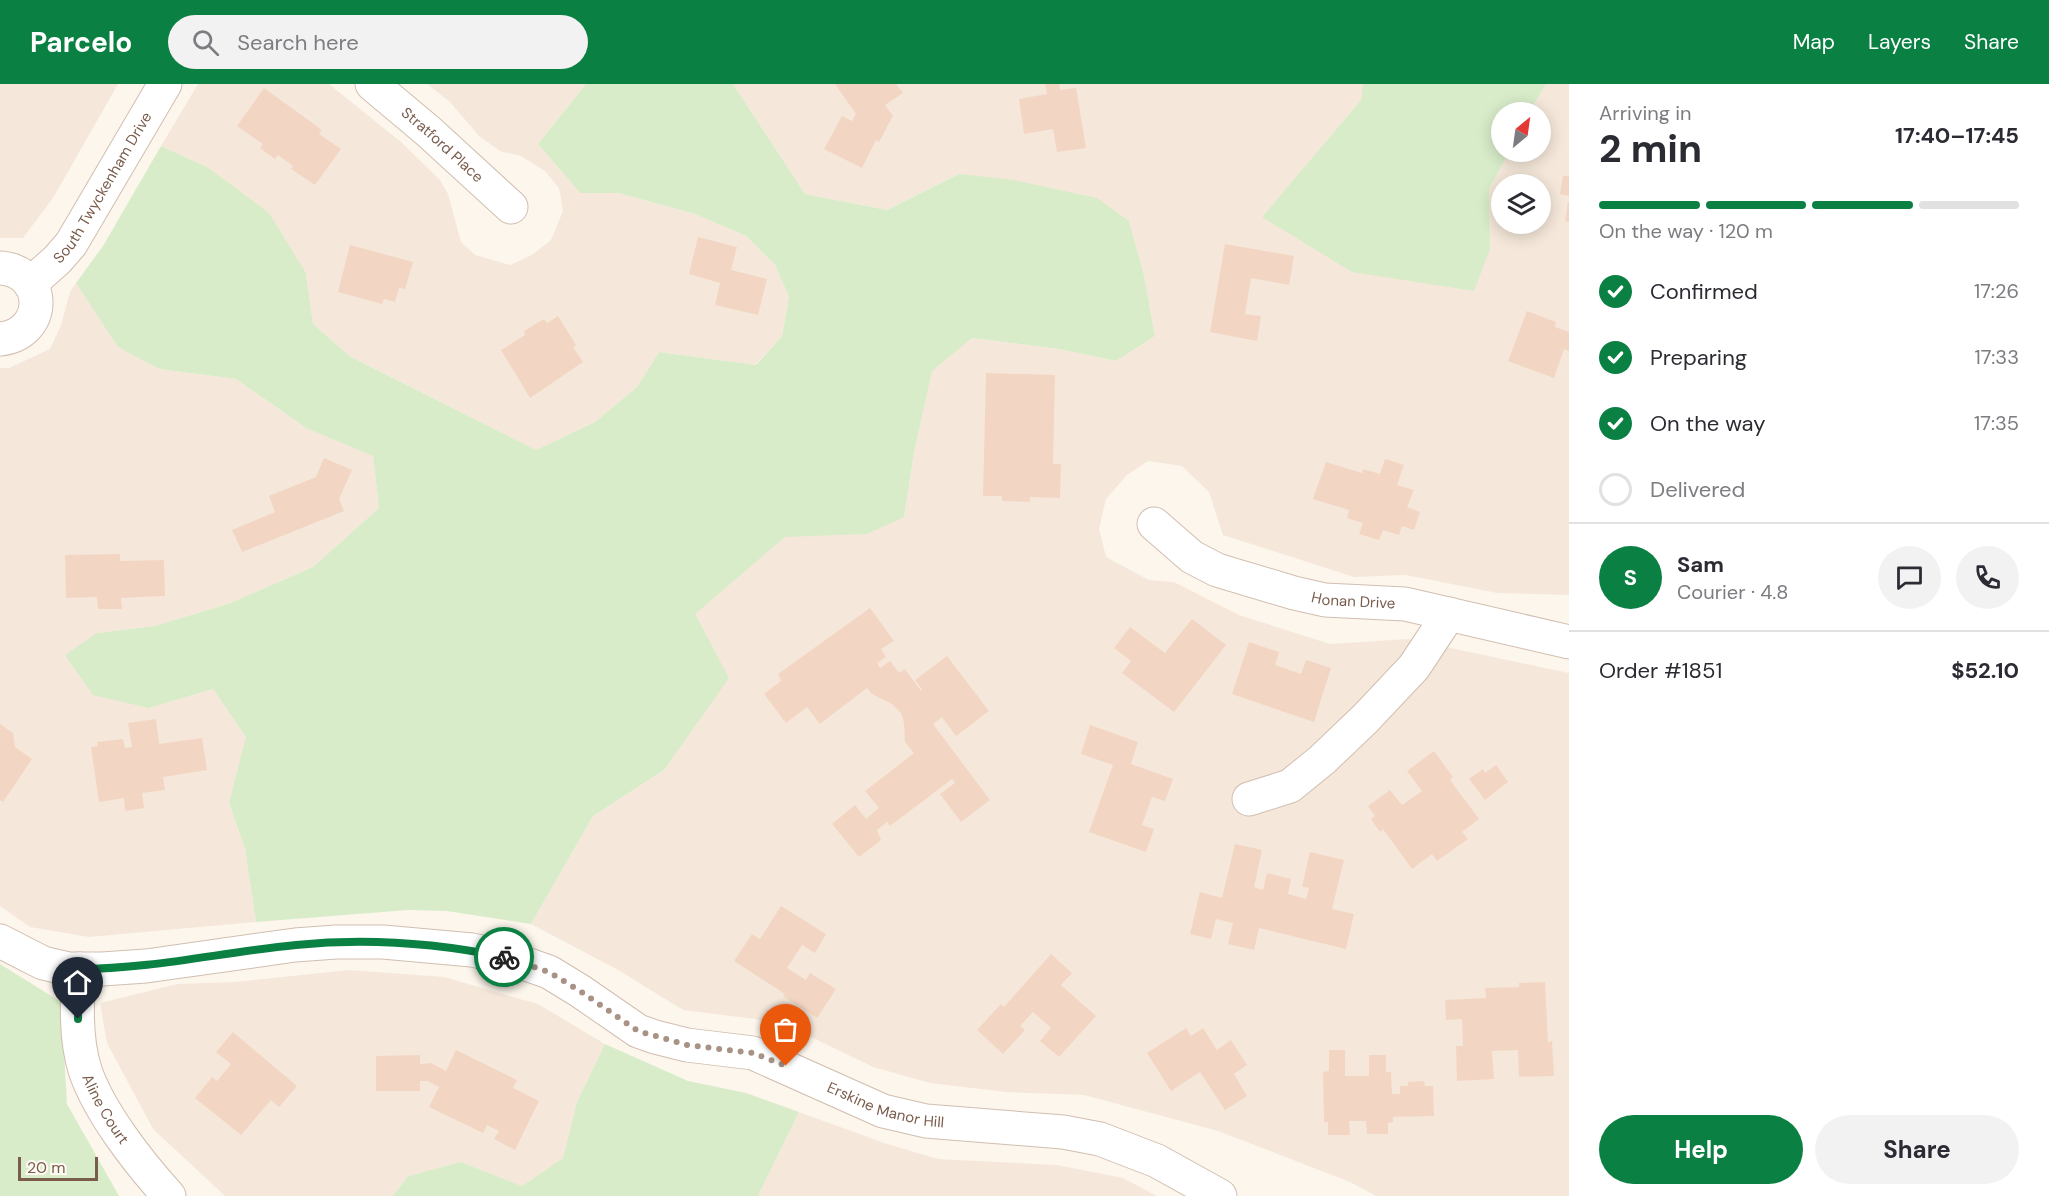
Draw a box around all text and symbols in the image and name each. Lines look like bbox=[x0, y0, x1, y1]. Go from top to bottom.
search box bbox=[168, 15, 588, 69]
text: Parcelo bbox=[30, 24, 132, 61]
icon: search bbox=[189, 26, 222, 59]
text: Search here bbox=[237, 28, 359, 57]
text: Map bbox=[1793, 28, 1835, 56]
text: Layers bbox=[1868, 28, 1931, 56]
text: Share bbox=[1964, 28, 2019, 56]
text: Arriving in bbox=[1599, 100, 1691, 126]
north arrow bbox=[1491, 102, 1551, 162]
map controls bbox=[1491, 102, 1551, 234]
street label: Stratford Place bbox=[397, 103, 488, 187]
street label: South Twyckenham Drive bbox=[49, 108, 156, 267]
text: 17:40–17:45 bbox=[1895, 121, 2019, 150]
text: 2 min bbox=[1599, 123, 1702, 174]
button: layers bbox=[1491, 174, 1551, 234]
text: On the way · 120 m bbox=[1599, 218, 1773, 244]
icon: check bbox=[1599, 275, 1632, 308]
text: Confirmed bbox=[1650, 277, 1758, 306]
text: 17:26 bbox=[1974, 278, 2019, 304]
icon: check bbox=[1599, 341, 1632, 374]
text: Preparing bbox=[1650, 343, 1747, 372]
text: 17:33 bbox=[1974, 344, 2019, 370]
icon: check bbox=[1599, 407, 1632, 440]
text: On the way bbox=[1650, 409, 1765, 438]
text: 17:35 bbox=[1974, 410, 2019, 436]
text: Delivered bbox=[1650, 475, 1745, 504]
button: chat bbox=[1878, 546, 1941, 609]
button: phone bbox=[1956, 546, 2019, 609]
text: Sam bbox=[1677, 550, 1724, 579]
text: S bbox=[1624, 563, 1637, 592]
text: Courier · 4.8 bbox=[1677, 579, 1788, 605]
street label: Honan Drive bbox=[1309, 587, 1396, 614]
text: Order #1851 bbox=[1599, 656, 1722, 685]
text: $52.10 bbox=[1951, 656, 2019, 685]
courier bbox=[474, 927, 534, 987]
icon: bike bbox=[488, 941, 521, 974]
pin bbox=[52, 957, 103, 1019]
icon: home bbox=[61, 966, 94, 999]
pin bbox=[760, 1004, 811, 1066]
icon: bag bbox=[769, 1013, 802, 1046]
street label: Aline Court bbox=[77, 1071, 134, 1148]
street label: Erskine Manor Hill bbox=[824, 1077, 945, 1132]
button: Help bbox=[1599, 1115, 1803, 1184]
button: Share bbox=[1815, 1115, 2019, 1184]
scale bar bbox=[18, 1154, 98, 1182]
text: 20 m bbox=[27, 1157, 66, 1178]

